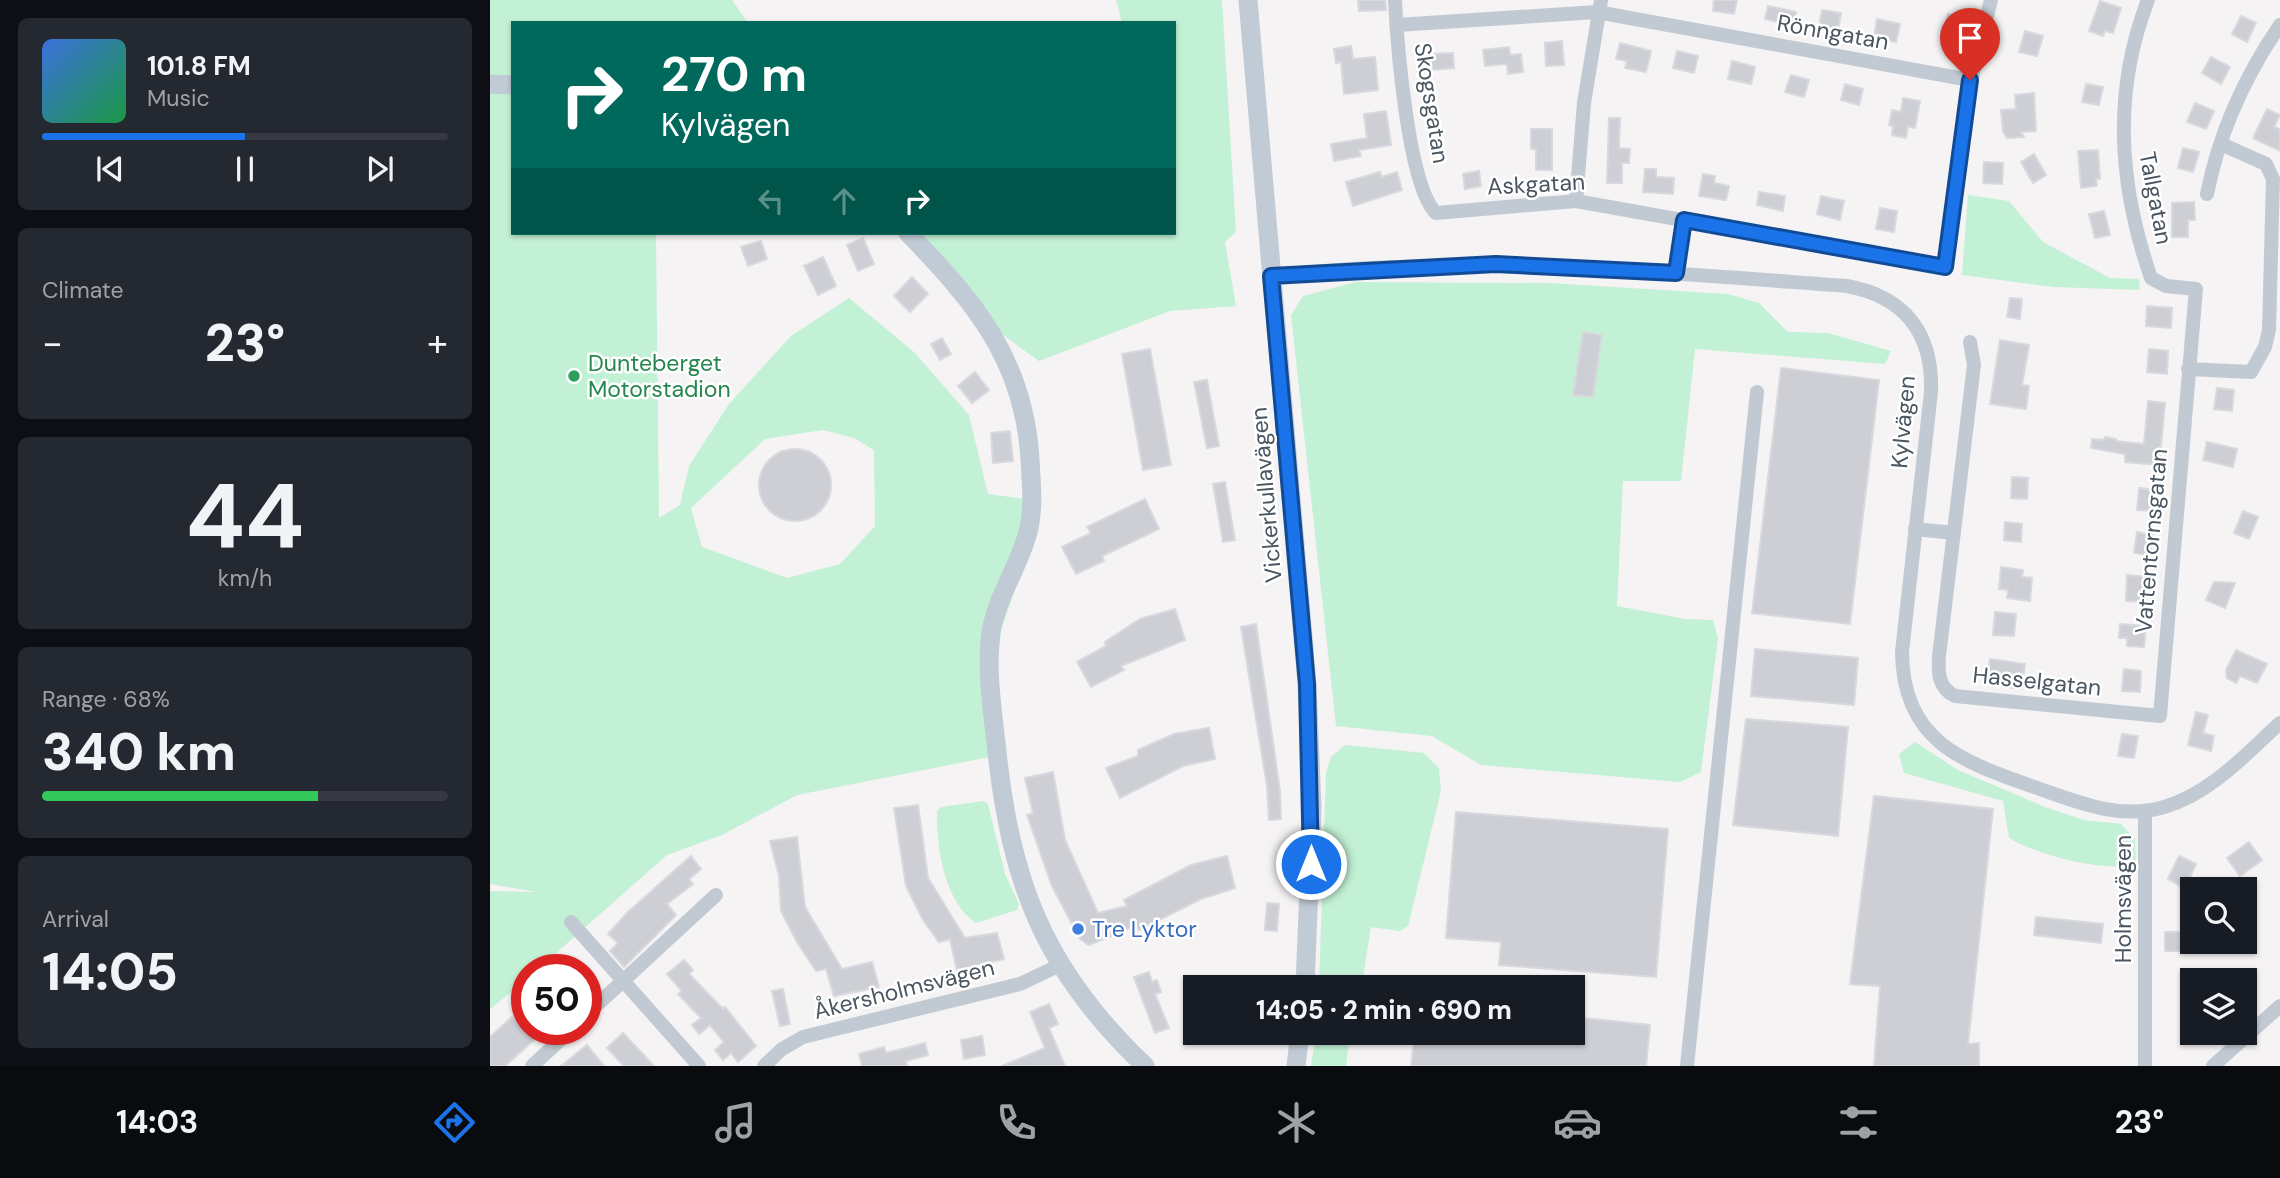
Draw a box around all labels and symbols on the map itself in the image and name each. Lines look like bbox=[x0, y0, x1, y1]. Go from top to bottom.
street label: Rönngatan bbox=[1775, 7, 1891, 57]
pin bbox=[1940, 8, 2000, 80]
street label: Skogsgatan bbox=[1408, 41, 1456, 165]
street label: Tallgatan bbox=[2132, 149, 2180, 247]
street label: Askgatan bbox=[1486, 166, 1586, 202]
place label: Dunteberget Motorstadion bbox=[588, 348, 731, 404]
marker: Dunteberget Motorstadion bbox=[566, 368, 582, 384]
street label: Kylvägen bbox=[1884, 374, 1922, 470]
street label: Vickerkullavägen bbox=[1243, 406, 1289, 584]
street label: Vattentornsgatan bbox=[2128, 447, 2174, 635]
street label: Hasselgatan bbox=[1971, 659, 2103, 703]
position arrow bbox=[1274, 827, 1348, 901]
street label: Holmsvägen bbox=[2108, 835, 2138, 963]
place label: Tre Lyktor bbox=[1092, 914, 1197, 944]
marker: Tre Lyktor bbox=[1070, 921, 1086, 937]
street label: Åkersholmsvägen bbox=[810, 952, 998, 1026]
speed limit sign: 50 bbox=[511, 954, 602, 1045]

